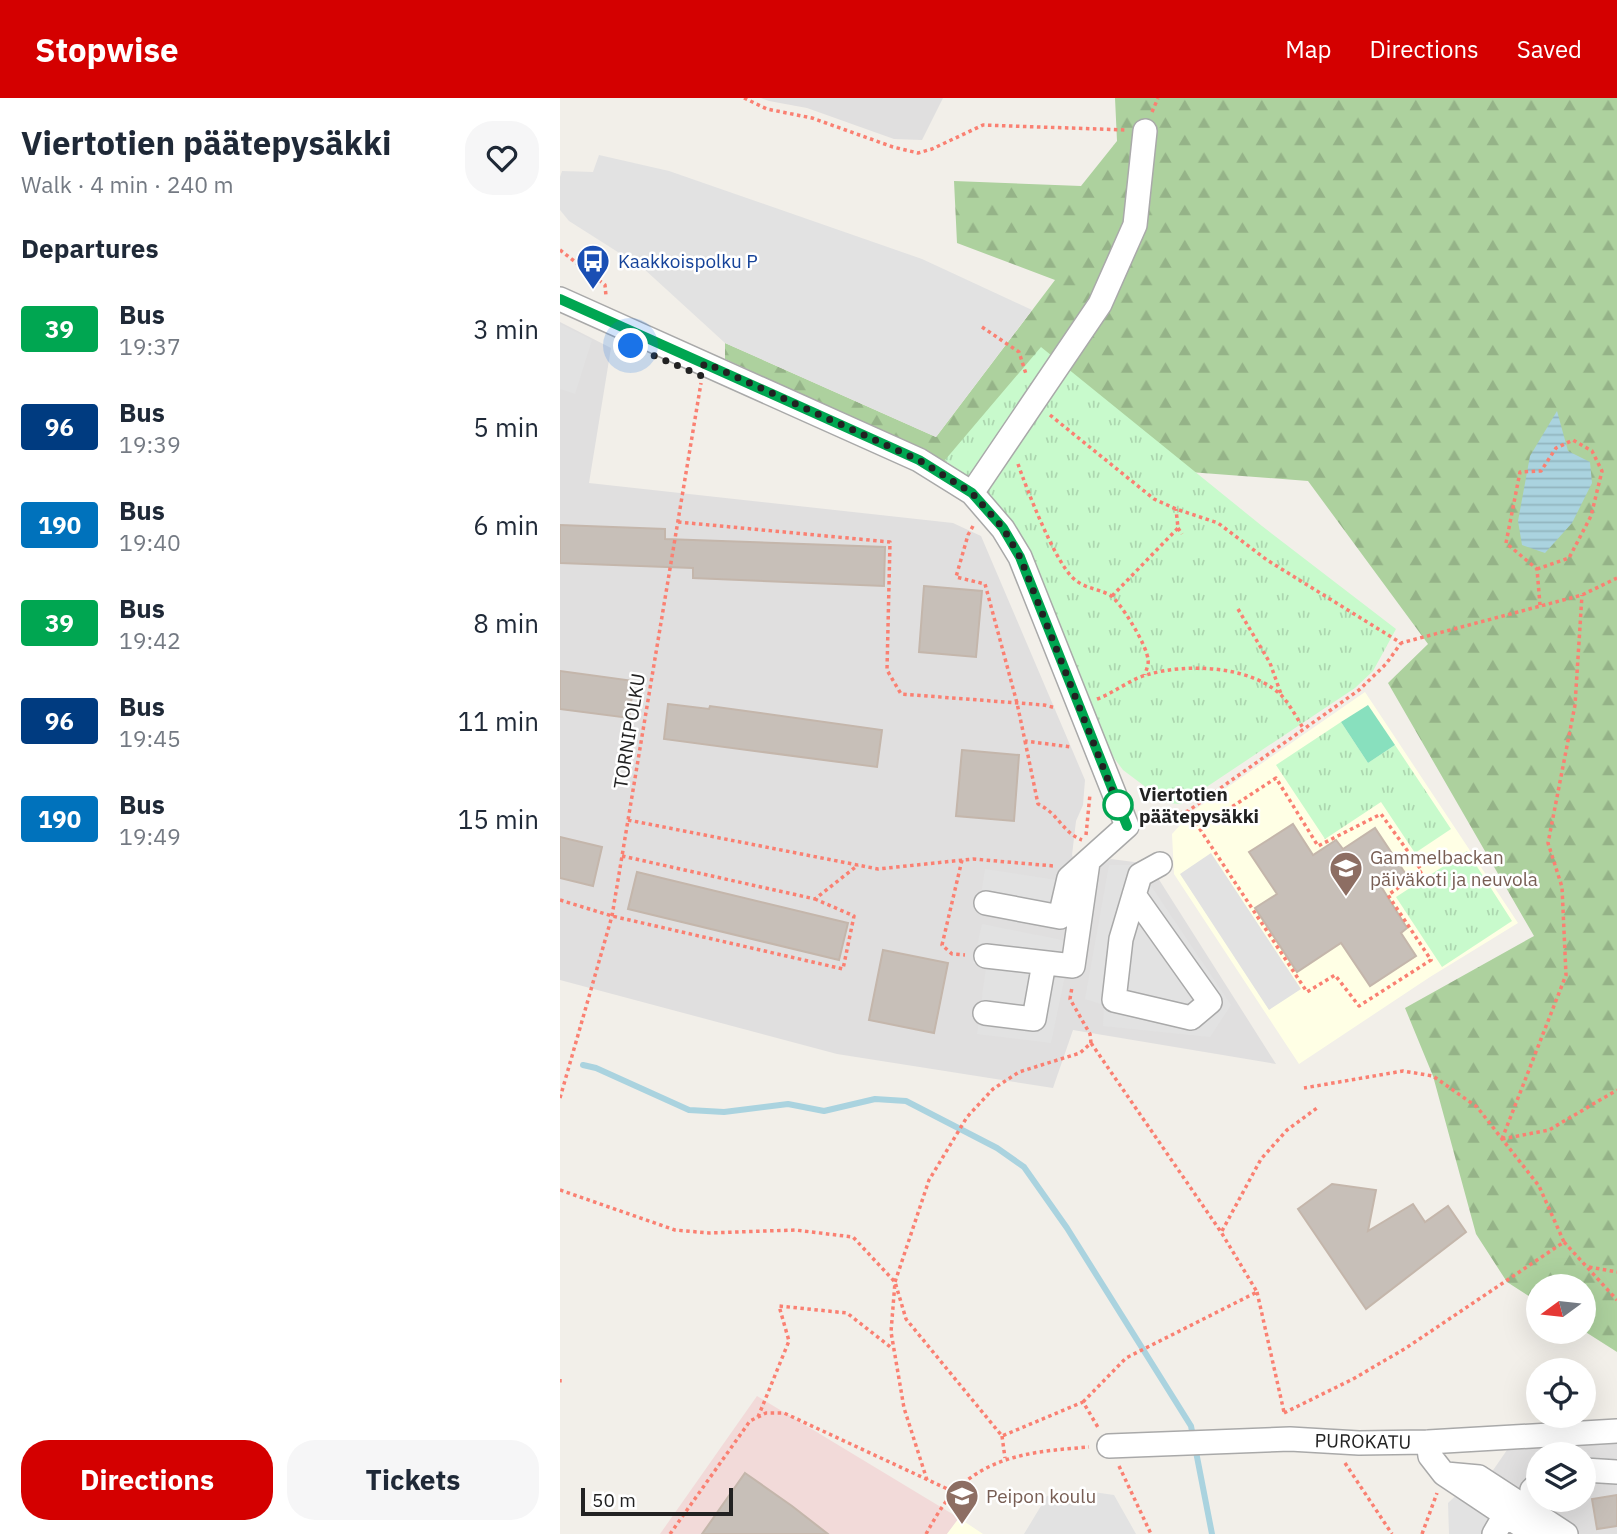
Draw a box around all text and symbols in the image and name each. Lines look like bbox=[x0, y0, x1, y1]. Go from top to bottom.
text: Stopwise bbox=[35, 28, 179, 71]
text: Map bbox=[1285, 33, 1331, 65]
text: Directions bbox=[1369, 33, 1479, 65]
text: Saved bbox=[1517, 33, 1582, 65]
text: Viertotien päätepysäkki bbox=[21, 121, 391, 164]
button: heart bbox=[465, 121, 539, 195]
text: Walk · 4 min · 240 m bbox=[21, 169, 234, 199]
text: Departures bbox=[21, 231, 159, 265]
bus stop icon: Kaakkoispolku P bbox=[574, 242, 612, 291]
place label: Kaakkoispolku P bbox=[618, 249, 758, 273]
text: Bus bbox=[119, 297, 165, 331]
text: 3 min bbox=[473, 312, 539, 346]
text: 39 bbox=[45, 313, 74, 345]
your location bbox=[613, 328, 648, 363]
text: 19:37 bbox=[119, 331, 181, 361]
text: Bus bbox=[119, 395, 165, 429]
text: 5 min bbox=[473, 410, 539, 444]
text: 96 bbox=[45, 411, 74, 443]
text: 19:39 bbox=[119, 429, 181, 459]
text: Bus bbox=[119, 493, 165, 527]
text: 6 min bbox=[473, 508, 539, 542]
text: 190 bbox=[38, 509, 81, 541]
text: 19:40 bbox=[119, 527, 181, 557]
text: Bus bbox=[119, 591, 165, 625]
text: 8 min bbox=[473, 606, 539, 640]
text: 39 bbox=[45, 607, 74, 639]
text: 19:42 bbox=[119, 625, 181, 655]
street label: TORNIPOLKU bbox=[608, 672, 650, 790]
text: Bus bbox=[119, 689, 165, 723]
text: 11 min bbox=[458, 704, 539, 738]
text: 96 bbox=[45, 705, 74, 737]
text: 19:45 bbox=[119, 723, 181, 753]
place label: Viertotien päätepysäkki bbox=[1139, 782, 1259, 828]
text: Bus bbox=[119, 787, 165, 821]
marker: Viertotien päätepysäkki bbox=[1103, 790, 1133, 820]
text: 15 min bbox=[458, 802, 539, 836]
text: 190 bbox=[38, 803, 81, 835]
text: 19:49 bbox=[119, 821, 181, 851]
place label: Gammelbackan päiväkoti ja neuvola bbox=[1370, 845, 1538, 891]
school or university icon: Gammelbackan päiväkoti ja neuvola bbox=[1327, 849, 1365, 898]
north arrow bbox=[1526, 1274, 1596, 1344]
map controls bbox=[1526, 1274, 1596, 1512]
button: locate bbox=[1526, 1358, 1596, 1428]
street label: PUROKATU bbox=[1315, 1428, 1411, 1454]
button: Directions bbox=[21, 1440, 273, 1520]
button: Tickets bbox=[287, 1440, 539, 1520]
button: layers bbox=[1526, 1442, 1596, 1512]
school or university icon: Peipon koulu bbox=[943, 1477, 981, 1526]
place label: Peipon koulu bbox=[986, 1484, 1096, 1508]
scale bar bbox=[581, 1485, 733, 1517]
text: 50 m bbox=[592, 1488, 636, 1512]

